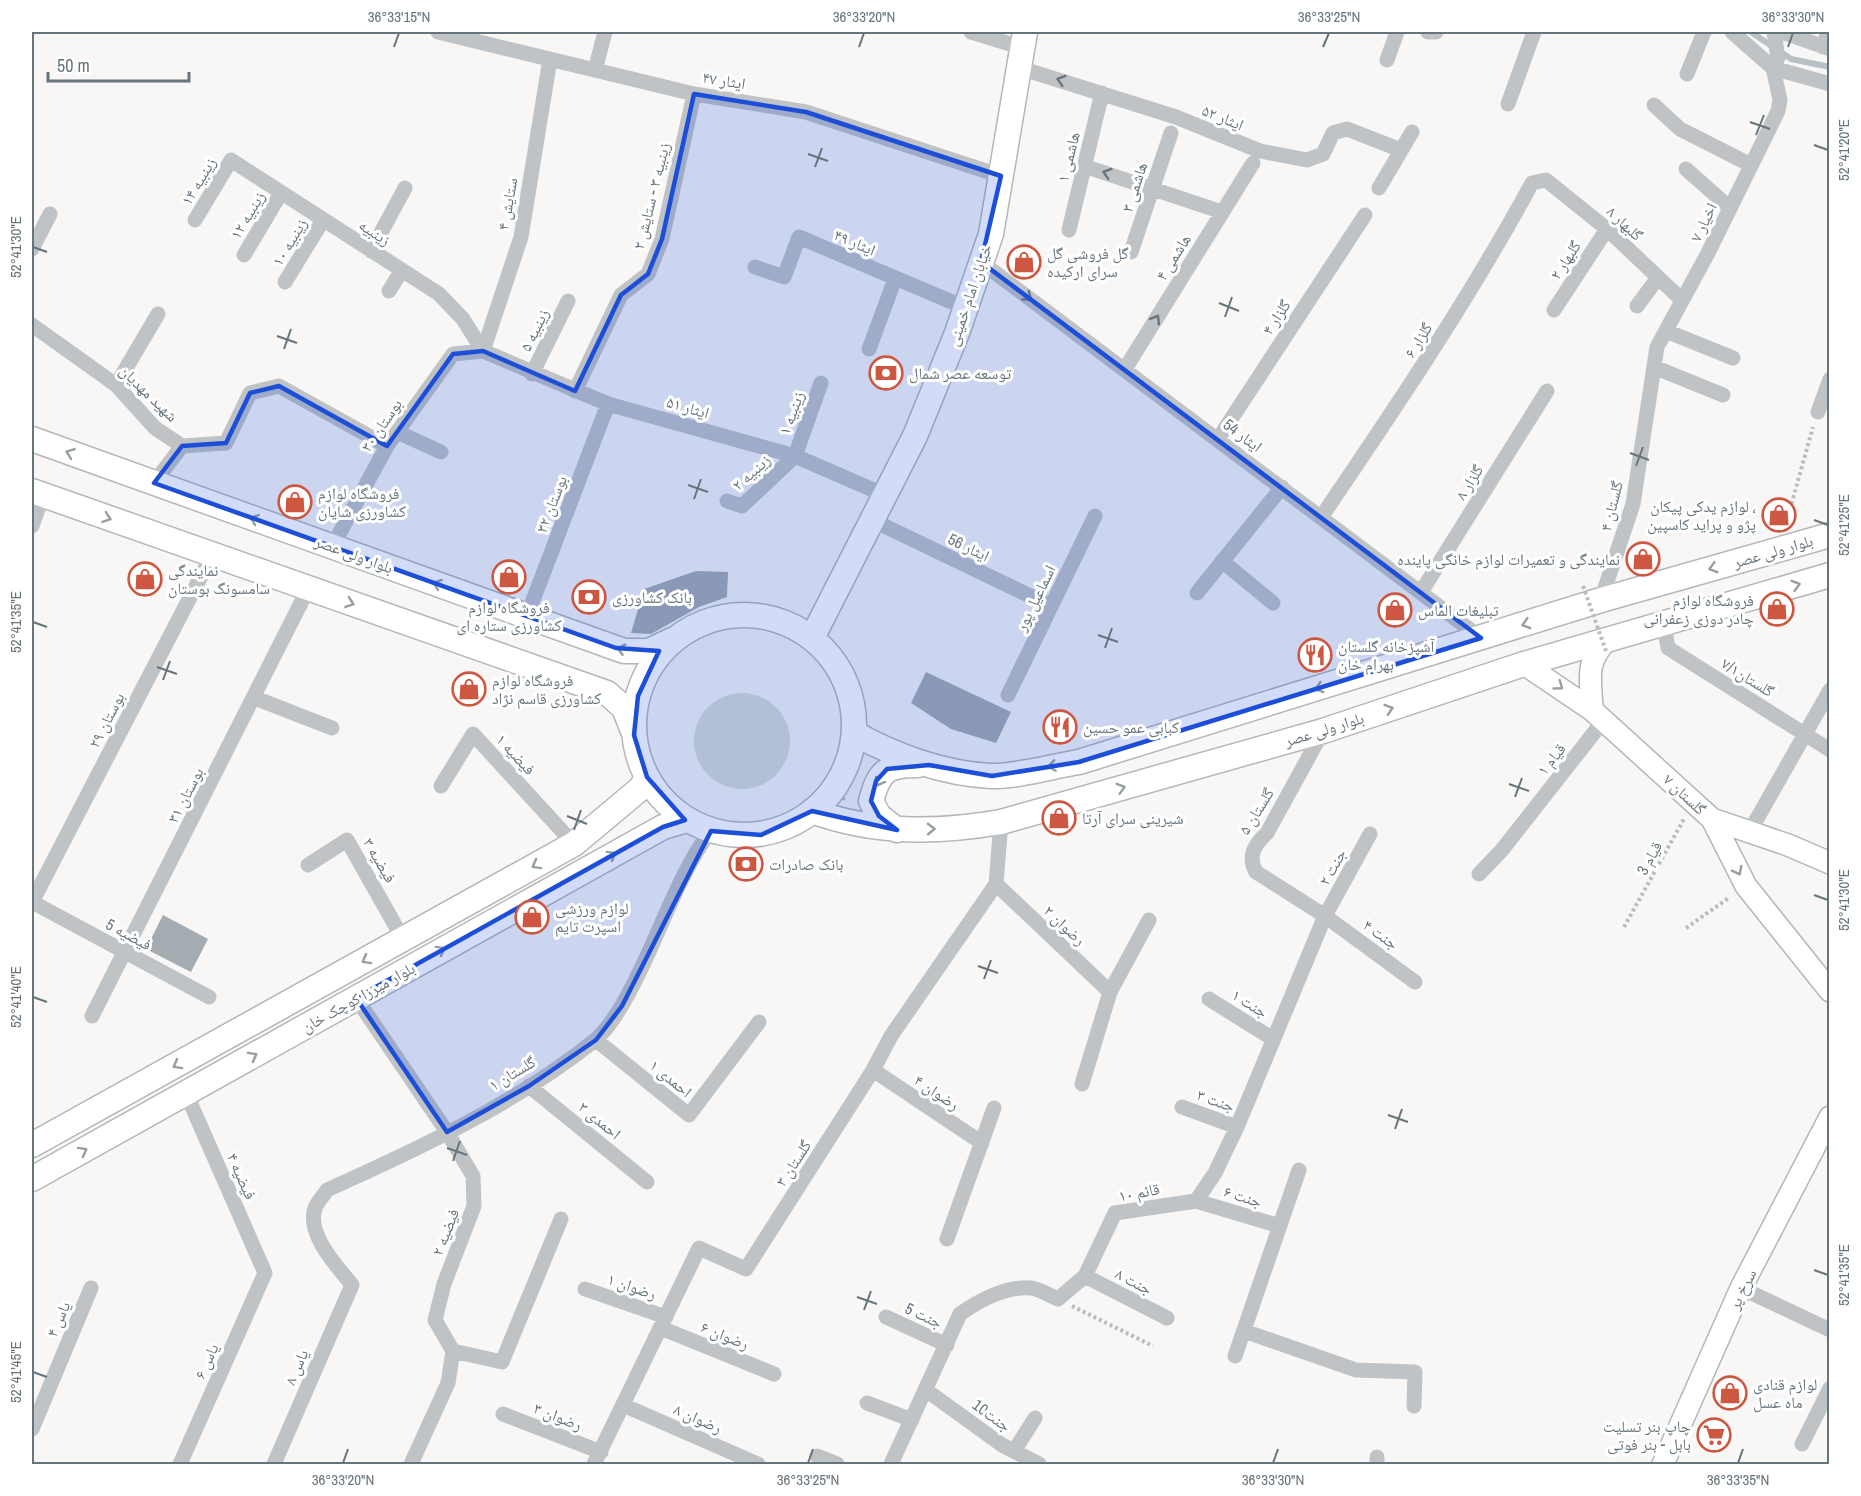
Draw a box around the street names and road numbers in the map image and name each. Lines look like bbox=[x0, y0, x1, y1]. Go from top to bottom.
street label: ایثار ۴۷ bbox=[701, 66, 747, 94]
street label: ایثار ۵۲ bbox=[1199, 99, 1247, 135]
street label: هاشمی ۱ bbox=[1051, 130, 1085, 184]
street label: زینبیه ۳ - ستایش ۲ bbox=[627, 140, 675, 252]
street label: زینبیه ۱۴ bbox=[175, 153, 221, 209]
street label: هاشمی ۳ bbox=[1116, 159, 1152, 215]
street label: ستایش ۴ bbox=[492, 176, 522, 232]
street label: زینبیه ۱۲ bbox=[224, 187, 270, 243]
street label: اخیار ۷ bbox=[1684, 199, 1722, 245]
street label: گلبهار ۸ bbox=[1602, 200, 1648, 246]
street label: زینبیه ۱۰ bbox=[266, 214, 312, 270]
street label: زینبیه bbox=[355, 214, 395, 250]
street label: ایثار ۴۹ bbox=[831, 223, 879, 261]
street label: هاشمی ۴ bbox=[1150, 229, 1196, 285]
street label: گلبهار ۲ bbox=[1544, 236, 1586, 284]
street label: خیابان امام خمینی bbox=[941, 241, 997, 349]
street label: گلزار ۴ bbox=[1256, 295, 1296, 339]
street label: زینبیه ۵ bbox=[514, 305, 554, 355]
street label: گلزار ۶ bbox=[1399, 318, 1438, 362]
street label: شهید مهدیان bbox=[115, 360, 183, 426]
street label: زینبیه ۱ bbox=[773, 388, 809, 438]
street label: ایثار ۵۱ bbox=[664, 390, 712, 424]
street label: بوستان ۳۰ bbox=[355, 394, 407, 456]
street label: ایثار 54 bbox=[1219, 413, 1267, 457]
street label: زینبیه ۲ bbox=[727, 449, 775, 495]
street label: گلزار ۸ bbox=[1450, 460, 1489, 504]
street label: بوستان ۳۲ bbox=[530, 472, 572, 536]
street label: گلستان ۴ bbox=[1594, 478, 1628, 534]
street label: ایثار 56 bbox=[945, 528, 993, 566]
street label: بلوار ولی عصر bbox=[311, 529, 396, 578]
street label: بلوار ولی عصر bbox=[1730, 529, 1815, 573]
street label: اسماعیل پور bbox=[1009, 561, 1060, 636]
street label: گلستان۷/۱ bbox=[1717, 652, 1779, 702]
street label: بوستان ۲۹ bbox=[83, 688, 129, 752]
street label: بلوار ولی عصر bbox=[1281, 707, 1366, 752]
street label: فیضیه ۱ bbox=[491, 729, 541, 779]
street label: قیام ۱ bbox=[1531, 738, 1571, 780]
street label: بوستان ۳۱ bbox=[162, 763, 208, 827]
street label: گلستان ۷ bbox=[1659, 768, 1711, 820]
street label: گلستان ۵ bbox=[1233, 783, 1279, 839]
street label: فیضیه ۳ bbox=[358, 833, 402, 887]
street label: قیام 3 bbox=[1631, 837, 1667, 879]
street label: جنت ۲ bbox=[1313, 845, 1351, 889]
street label: رضوان ۲ bbox=[1039, 900, 1091, 950]
street label: فیضیه 5 bbox=[102, 913, 156, 955]
street label: جنت ۴ bbox=[1359, 914, 1403, 954]
street label: بلوار میرزا کوچک خان bbox=[297, 957, 419, 1037]
street label: جنت ۱ bbox=[1228, 983, 1272, 1023]
street label: گلستان ۱ bbox=[484, 1050, 540, 1096]
street label: احمدی ۱ bbox=[645, 1054, 697, 1102]
street label: رضوان ۴ bbox=[910, 1069, 964, 1115]
street label: جنت ۳ bbox=[1194, 1083, 1238, 1117]
street label: احمدی ۳ bbox=[574, 1096, 626, 1144]
street label: گلستان ۳ bbox=[770, 1135, 816, 1190]
street label: فیضیه ۴ bbox=[222, 1149, 262, 1203]
street label: قائم ۱۰ bbox=[1116, 1177, 1162, 1207]
street label: جنت ۶ bbox=[1221, 1180, 1265, 1212]
street label: فیضیه ۲ bbox=[426, 1205, 464, 1259]
street label: جنت ۸ bbox=[1112, 1262, 1156, 1300]
street label: سرخ پر bbox=[1722, 1265, 1761, 1314]
street label: رضوان ۱ bbox=[605, 1267, 659, 1305]
street label: جنت 5 bbox=[902, 1297, 946, 1333]
street label: یاس ۴ bbox=[41, 1298, 75, 1340]
street label: رضوان ۶ bbox=[698, 1315, 752, 1355]
street label: یاس ۶ bbox=[189, 1340, 223, 1382]
street label: یاس ۸ bbox=[279, 1346, 313, 1388]
street label: جنت10 bbox=[968, 1394, 1016, 1436]
street label: رضوان ۳ bbox=[531, 1397, 585, 1435]
street label: رضوان ۸ bbox=[671, 1398, 725, 1438]

